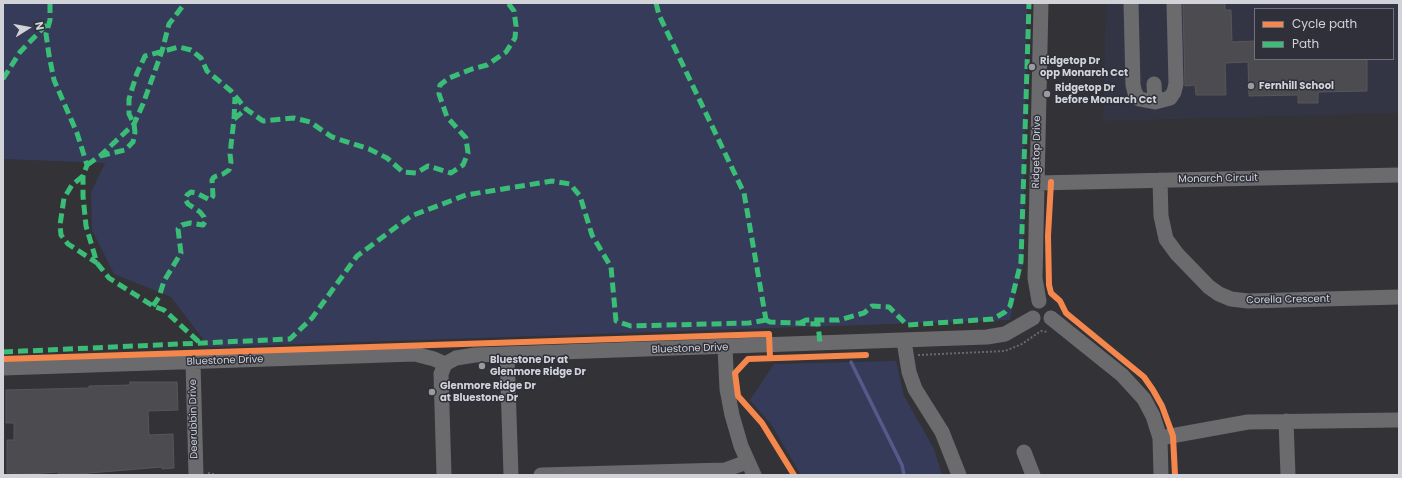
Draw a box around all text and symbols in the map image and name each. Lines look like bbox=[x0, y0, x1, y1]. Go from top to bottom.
north arrow bbox=[8, 8, 48, 48]
legend bbox=[1254, 8, 1394, 60]
text: Cycle path bbox=[1292, 15, 1357, 32]
text: N bbox=[31, 20, 48, 31]
text: Path bbox=[1292, 35, 1319, 52]
place label: Ridgetop Dr opp Monarch Cct bbox=[1040, 55, 1128, 78]
marker: Ridgetop Dr opp Monarch Cct bbox=[1027, 62, 1037, 72]
place label: Fernhill School bbox=[1259, 80, 1334, 92]
marker: Fernhill School bbox=[1246, 81, 1256, 91]
place label: Ridgetop Dr before Monarch Cct bbox=[1055, 82, 1156, 106]
marker: Ridgetop Dr before Monarch Cct bbox=[1042, 89, 1052, 99]
street label: Ridgetop Drive bbox=[1030, 116, 1044, 188]
street label: Monarch Circuit bbox=[1178, 172, 1258, 186]
street label: Corella Crescent bbox=[1246, 293, 1330, 307]
street label: Bluestone Drive bbox=[651, 342, 729, 356]
street label: Bluestone Drive bbox=[186, 354, 264, 368]
place label: Bluestone Dr at Glenmore Ridge Dr bbox=[490, 354, 586, 378]
marker: Bluestone Dr at Glenmore Ridge Dr bbox=[477, 361, 487, 371]
street label: Deerubbin Drive bbox=[187, 379, 201, 459]
place label: Glenmore Ridge Dr at Bluestone Dr bbox=[440, 380, 536, 404]
marker: Glenmore Ridge Dr at Bluestone Dr bbox=[427, 387, 437, 397]

